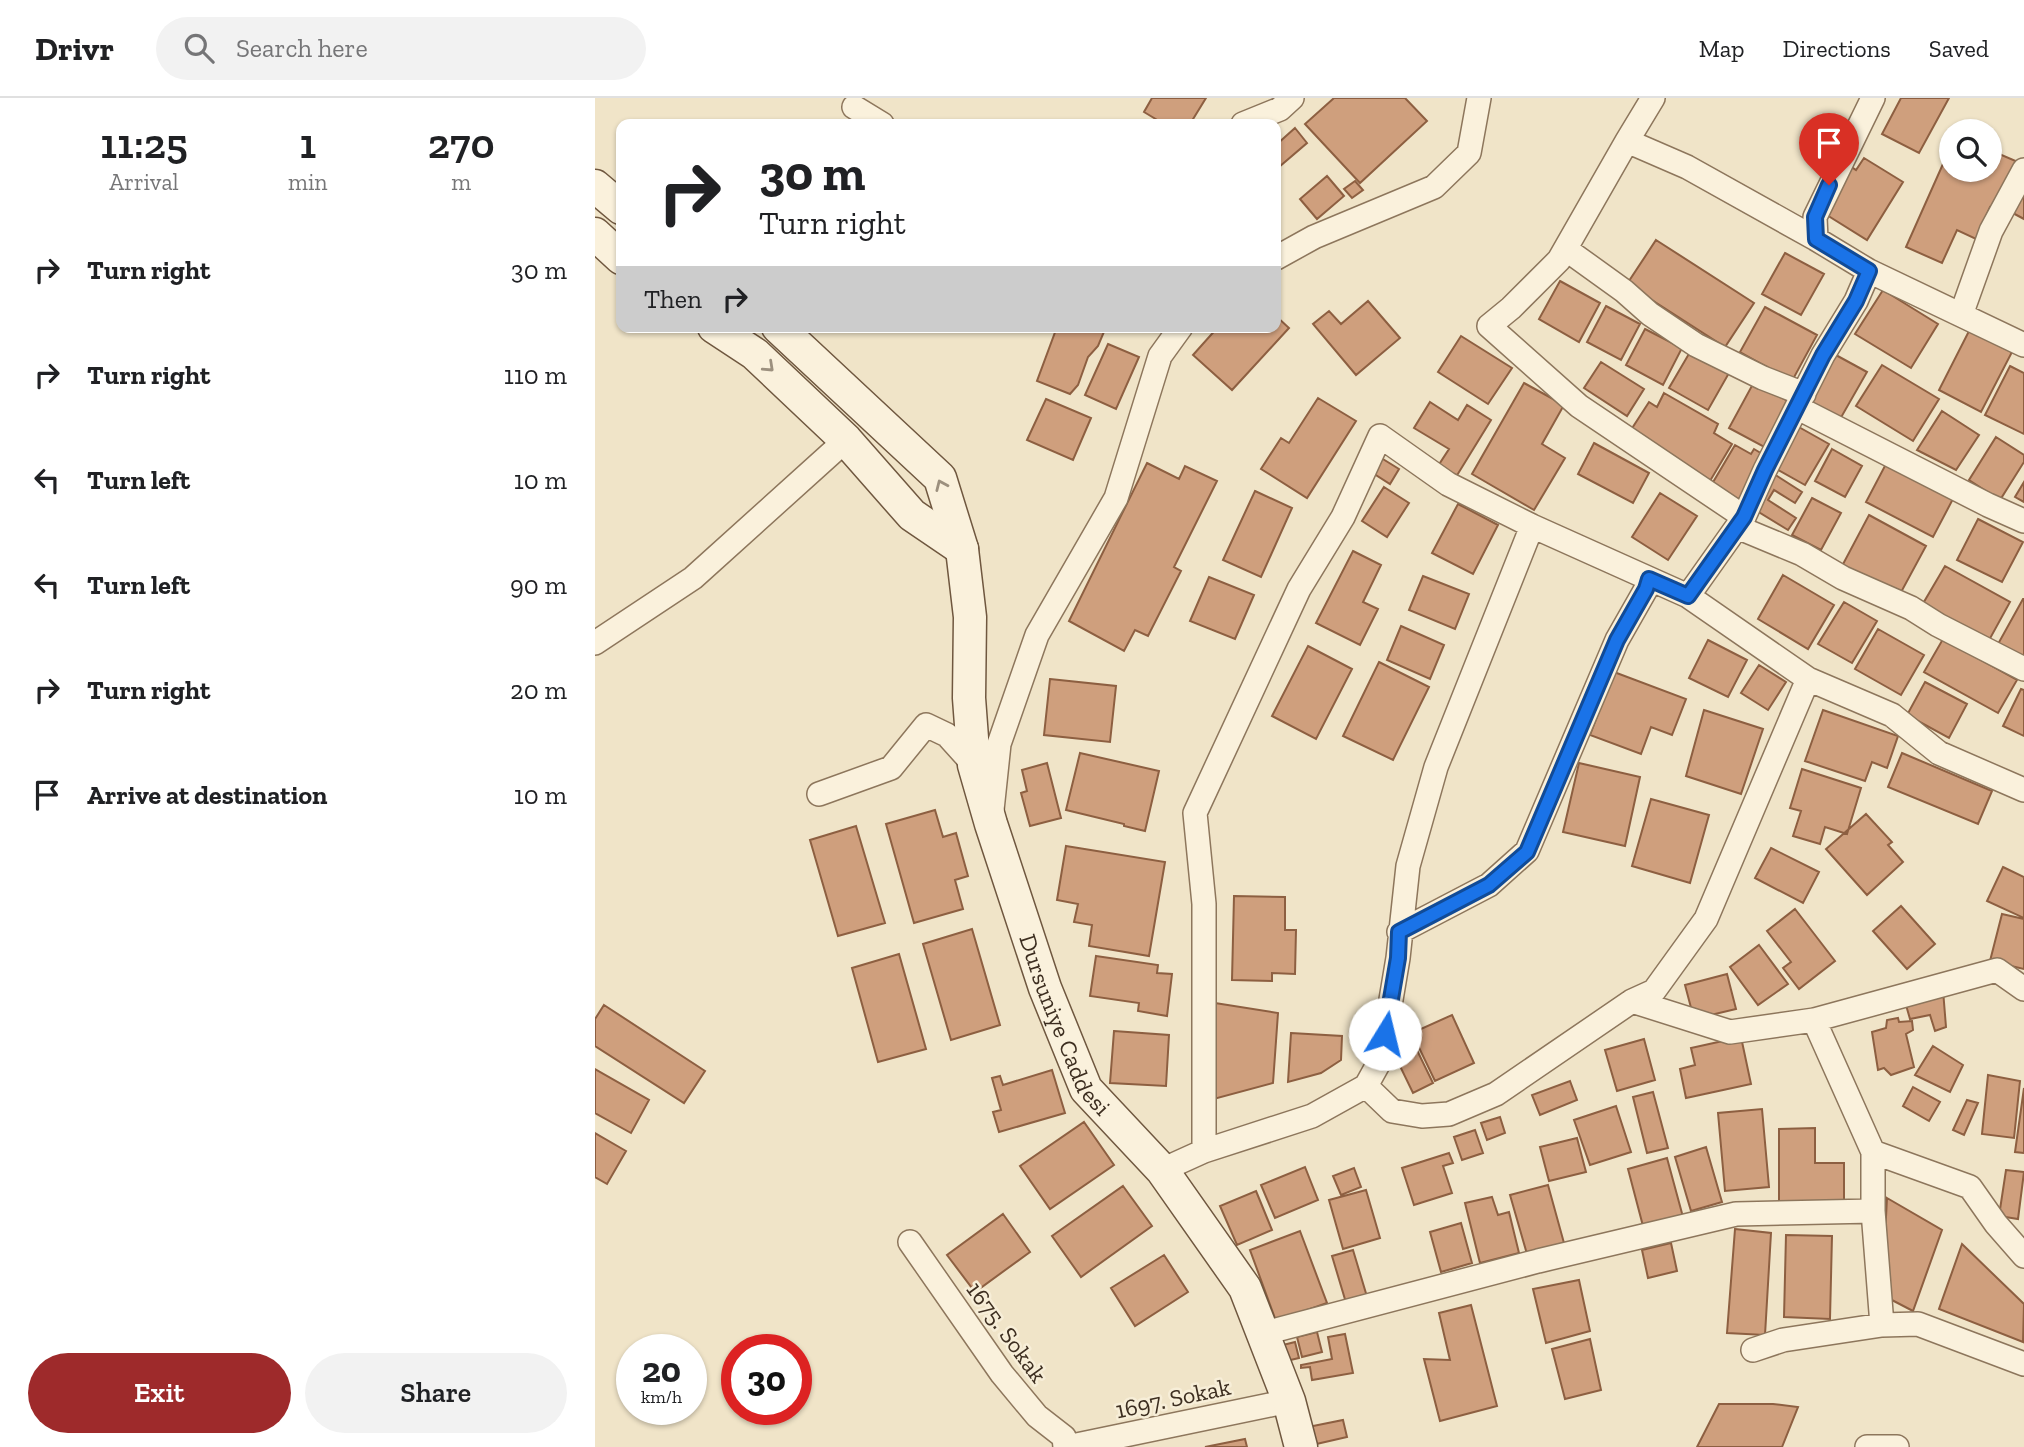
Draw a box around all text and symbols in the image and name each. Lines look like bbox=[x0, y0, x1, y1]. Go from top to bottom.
search box bbox=[156, 17, 646, 80]
text: Drivr bbox=[35, 29, 114, 68]
icon: search bbox=[180, 29, 218, 67]
text: Search here bbox=[236, 32, 368, 64]
text: Map bbox=[1699, 34, 1745, 63]
text: Directions bbox=[1783, 34, 1891, 63]
text: Saved bbox=[1929, 34, 1989, 63]
pin bbox=[1799, 113, 1859, 185]
text: 11:25 bbox=[100, 118, 188, 169]
text: 1 bbox=[299, 118, 316, 169]
text: 270 bbox=[428, 118, 495, 169]
map controls bbox=[1939, 119, 2002, 182]
button: search bbox=[1939, 119, 2002, 182]
icon: arrive bbox=[1810, 124, 1848, 162]
text: 30 m bbox=[759, 144, 865, 203]
icon: right bbox=[644, 147, 735, 238]
text: Arrival bbox=[109, 168, 179, 196]
text: min bbox=[288, 168, 328, 196]
text: m bbox=[451, 168, 471, 196]
text: Turn right bbox=[759, 204, 906, 242]
icon: right bbox=[28, 251, 66, 289]
text: Turn right bbox=[87, 254, 210, 286]
text: 30 m bbox=[511, 254, 567, 286]
icon: right bbox=[716, 280, 754, 318]
text: Then bbox=[644, 283, 702, 315]
icon: right bbox=[28, 356, 66, 394]
text: Turn right bbox=[87, 359, 210, 391]
text: 110 m bbox=[504, 359, 567, 391]
one-way arrow bbox=[761, 359, 774, 372]
icon: left bbox=[28, 461, 66, 499]
text: Turn left bbox=[87, 464, 190, 496]
text: 10 m bbox=[514, 464, 567, 496]
one-way arrow bbox=[935, 480, 949, 492]
icon: left bbox=[28, 566, 66, 604]
text: Turn left bbox=[87, 569, 190, 601]
text: 90 m bbox=[510, 569, 567, 601]
icon: right bbox=[28, 671, 66, 709]
text: Turn right bbox=[87, 674, 210, 706]
text: 20 m bbox=[510, 674, 567, 706]
icon: arrive bbox=[28, 776, 66, 814]
text: Arrive at destination bbox=[87, 779, 327, 811]
text: 10 m bbox=[514, 779, 567, 811]
street label: Dursuniye Caddesi bbox=[1014, 930, 1117, 1121]
position arrow bbox=[1348, 997, 1422, 1071]
street label: 1675. Sokak bbox=[961, 1276, 1054, 1389]
speed limit sign: 30 bbox=[721, 1334, 812, 1425]
text: 20 bbox=[642, 1349, 681, 1391]
button: Exit bbox=[28, 1353, 291, 1433]
button: Share bbox=[305, 1353, 567, 1433]
street label: 1697. Sokak bbox=[1113, 1372, 1234, 1424]
text: km/h bbox=[641, 1386, 682, 1408]

